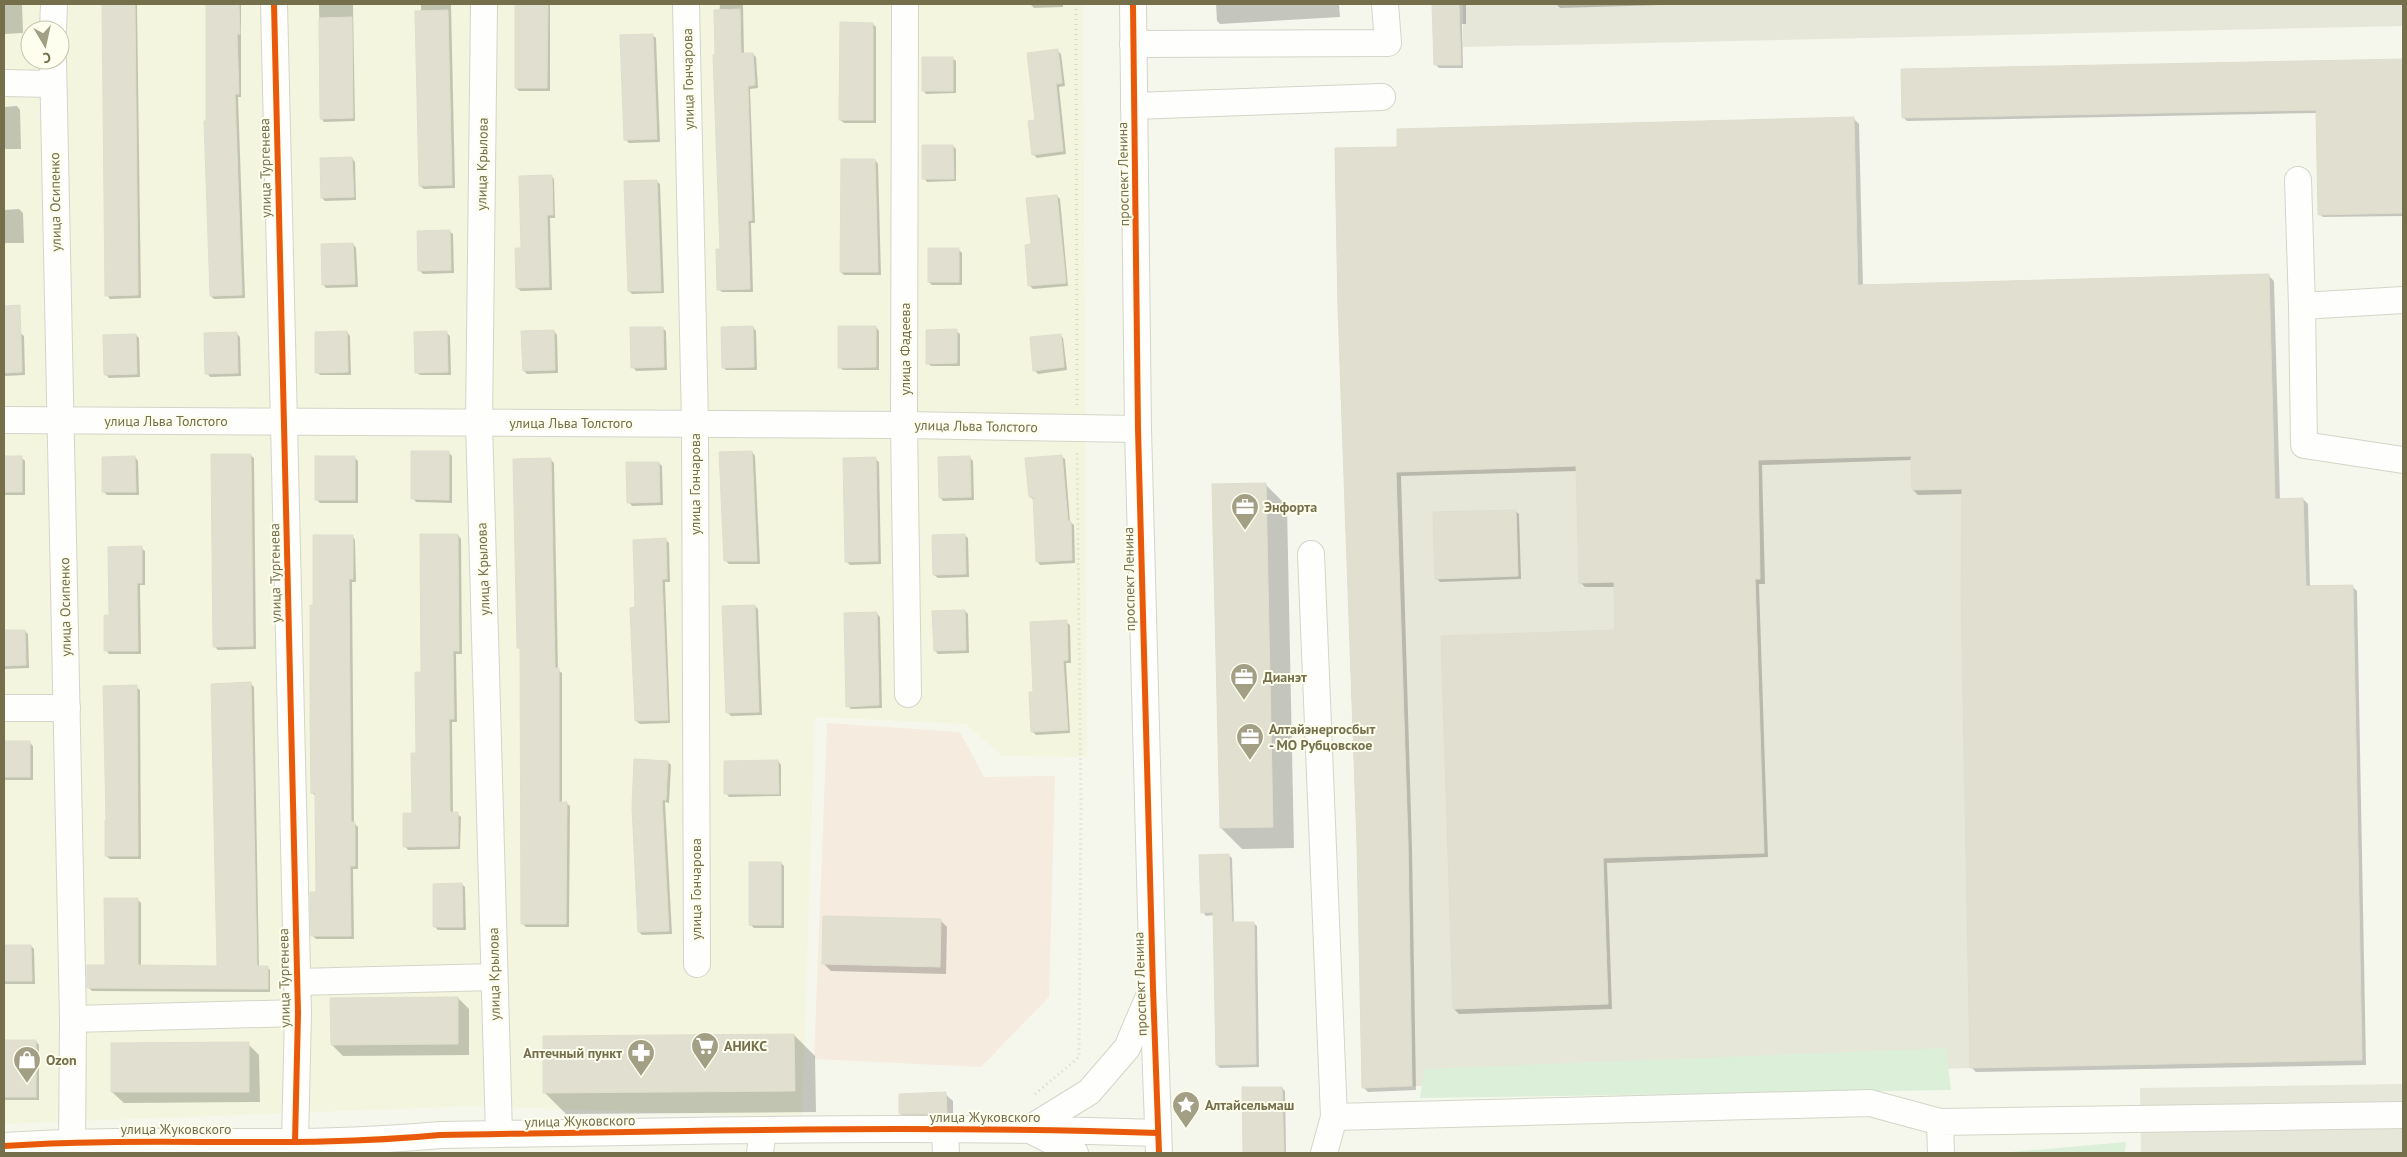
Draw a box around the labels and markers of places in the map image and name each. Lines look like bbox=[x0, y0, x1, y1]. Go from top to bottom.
office icon: Энфорта bbox=[1230, 492, 1260, 531]
place label: Энфорта bbox=[1264, 498, 1317, 516]
office icon: Дианэт bbox=[1229, 662, 1259, 701]
place label: Дианэт bbox=[1263, 668, 1307, 686]
place label: Алтайэнергосбыт - МО Рубцовское bbox=[1269, 720, 1375, 754]
office icon: Алтайэнергосбыт - МО Рубцовское bbox=[1235, 722, 1265, 761]
supermarket icon: АНИКС bbox=[690, 1031, 720, 1070]
place label: АНИКС bbox=[724, 1037, 767, 1055]
pharmacy icon: Аптечный пункт bbox=[626, 1038, 656, 1077]
place label: Аптечный пункт bbox=[523, 1044, 622, 1062]
shop icon: Ozon bbox=[12, 1045, 42, 1084]
place label: Ozon bbox=[46, 1051, 77, 1069]
place icon: Алтайсельмаш bbox=[1171, 1090, 1201, 1129]
place label: Алтайсельмаш bbox=[1205, 1096, 1294, 1114]

